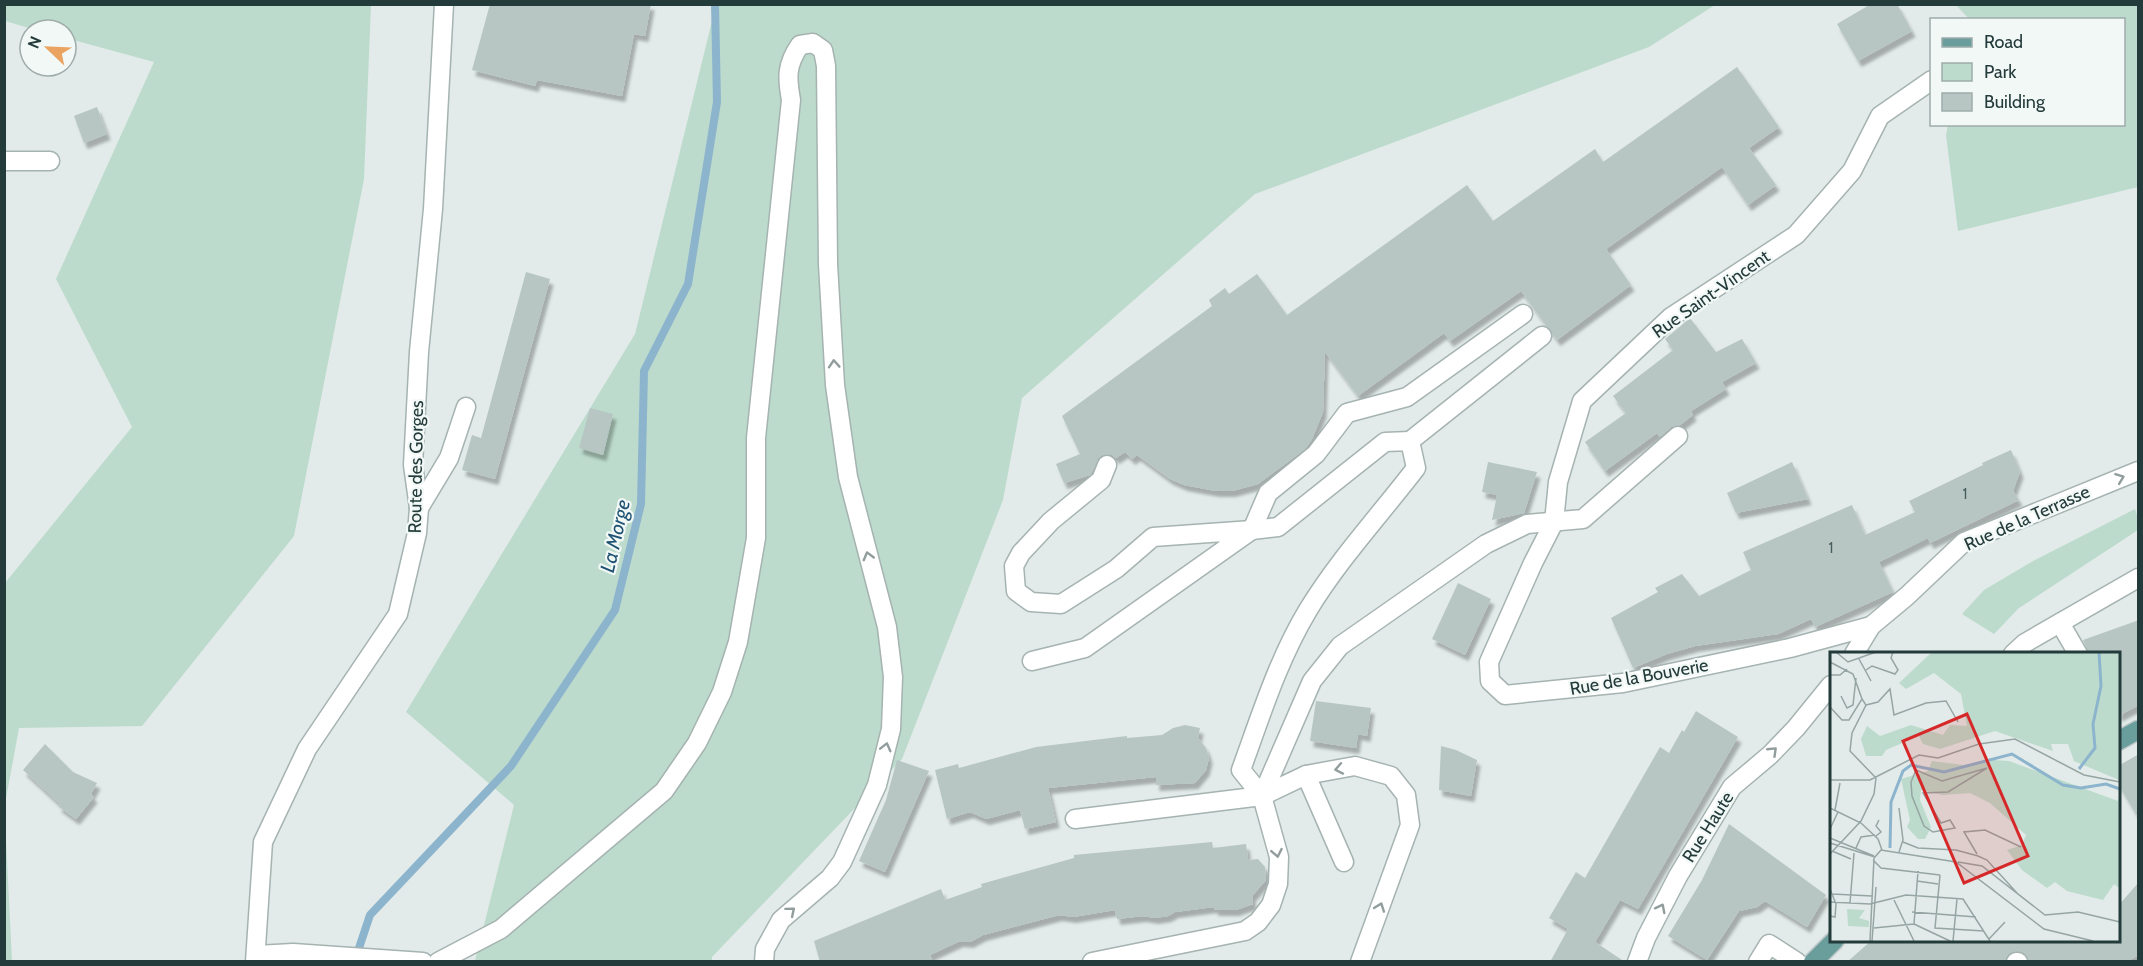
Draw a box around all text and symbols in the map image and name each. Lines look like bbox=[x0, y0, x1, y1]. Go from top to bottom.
north arrow bbox=[18, 18, 78, 78]
legend bbox=[1930, 18, 2125, 126]
text: Road bbox=[1984, 31, 2023, 53]
text: N bbox=[24, 33, 46, 51]
text: Park bbox=[1984, 61, 2017, 83]
text: Building bbox=[1984, 91, 2046, 113]
street label: Rue Saint-Vincent bbox=[1648, 245, 1774, 343]
one-way arrow bbox=[828, 360, 841, 369]
street label: Route des Gorges bbox=[404, 400, 428, 534]
one-way arrow bbox=[2114, 473, 2125, 486]
street label: Rue de la Terrasse bbox=[1961, 481, 2093, 555]
house number: 1 bbox=[1963, 485, 1967, 503]
water label: La Morge bbox=[595, 497, 635, 575]
house number: 1 bbox=[1829, 539, 1833, 557]
one-way arrow bbox=[863, 551, 875, 562]
inset map bbox=[1830, 652, 2119, 942]
street label: Rue de la Bouverie bbox=[1568, 654, 1710, 700]
one-way arrow bbox=[879, 743, 892, 753]
one-way arrow bbox=[1766, 748, 1777, 759]
one-way arrow bbox=[1334, 762, 1344, 775]
street label: Rue Haute bbox=[1678, 788, 1738, 866]
one-way arrow bbox=[1270, 847, 1283, 857]
one-way arrow bbox=[1373, 902, 1386, 912]
one-way arrow bbox=[1654, 904, 1665, 915]
one-way arrow bbox=[784, 908, 795, 919]

